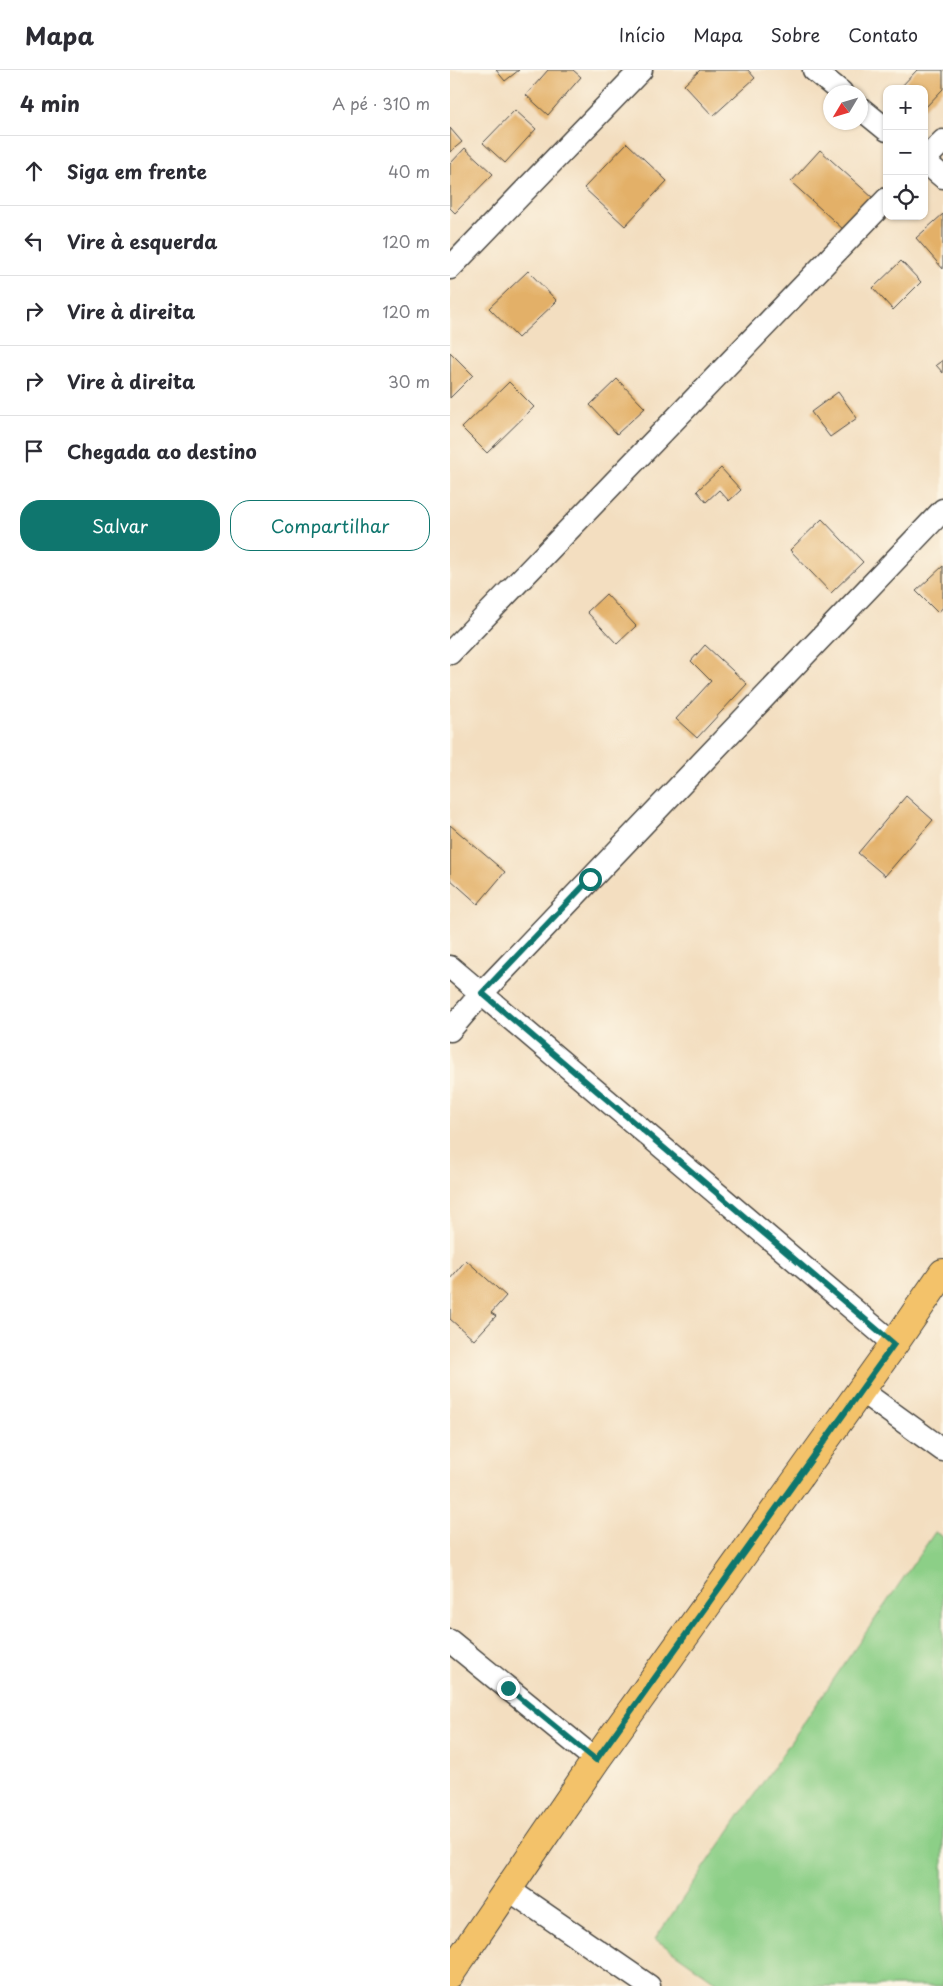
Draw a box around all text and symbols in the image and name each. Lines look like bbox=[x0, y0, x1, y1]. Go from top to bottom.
text: Mapa bbox=[25, 17, 94, 53]
text: Início bbox=[619, 21, 665, 48]
text: Mapa bbox=[693, 21, 743, 48]
text: Sobre bbox=[771, 21, 820, 48]
text: Contato bbox=[848, 21, 918, 48]
north arrow bbox=[823, 85, 868, 130]
map controls bbox=[883, 85, 928, 220]
button: + bbox=[883, 85, 928, 130]
text: 4 min bbox=[20, 87, 80, 119]
text: A pé · 310 m bbox=[332, 91, 430, 115]
button: − bbox=[883, 130, 928, 175]
icon: ahead bbox=[20, 157, 48, 185]
text: Siga em frente bbox=[67, 157, 207, 185]
text: 40 m bbox=[388, 159, 430, 183]
button: locate bbox=[883, 175, 928, 220]
icon: left bbox=[20, 227, 48, 255]
text: Vire à esquerda bbox=[67, 227, 218, 255]
text: 120 m bbox=[383, 229, 430, 253]
icon: right bbox=[20, 297, 48, 325]
text: Vire à direita bbox=[67, 297, 195, 325]
text: 120 m bbox=[383, 299, 430, 323]
icon: right bbox=[20, 367, 48, 395]
text: Vire à direita bbox=[67, 367, 195, 395]
text: 30 m bbox=[388, 369, 430, 393]
icon: arrive bbox=[20, 437, 48, 465]
text: Chegada ao destino bbox=[67, 437, 257, 465]
button: Salvar bbox=[20, 500, 220, 551]
button: Compartilhar bbox=[230, 500, 430, 551]
route start bbox=[579, 868, 602, 891]
route end bbox=[497, 1677, 520, 1700]

